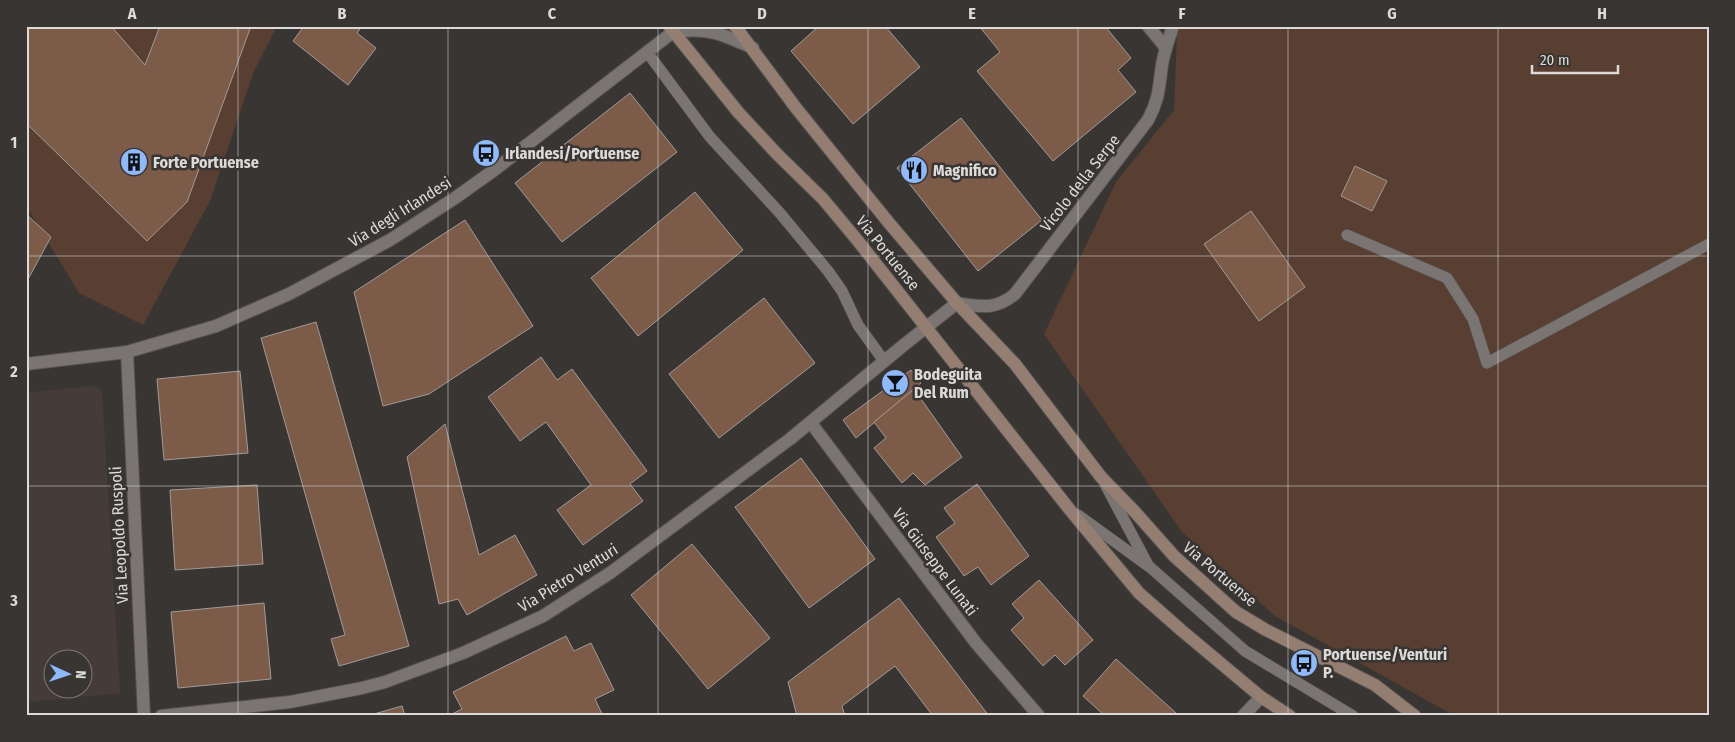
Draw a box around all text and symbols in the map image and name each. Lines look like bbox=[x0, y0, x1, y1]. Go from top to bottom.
text: A bbox=[127, 4, 137, 23]
text: B bbox=[338, 4, 347, 23]
text: C bbox=[548, 4, 557, 23]
text: D bbox=[757, 4, 767, 23]
text: E bbox=[968, 4, 976, 23]
text: F bbox=[1178, 4, 1186, 23]
text: G bbox=[1387, 4, 1397, 23]
text: H bbox=[1597, 4, 1607, 23]
scale bar bbox=[1532, 42, 1619, 74]
text: 20 m bbox=[1540, 51, 1570, 69]
street label: Vicolo della Serpe bbox=[1036, 131, 1124, 235]
text: 1 bbox=[11, 133, 17, 152]
bus stop icon: Irlandesi/Portuense bbox=[471, 138, 501, 168]
place label: Irlandesi/Portuense bbox=[505, 144, 639, 163]
building icon: Forte Portuense bbox=[119, 147, 149, 177]
place label: Forte Portuense bbox=[153, 153, 259, 172]
restaurant icon: Magnifico bbox=[899, 155, 929, 185]
place label: Magnifico bbox=[933, 161, 997, 180]
street label: Via degli Irlandesi bbox=[345, 173, 455, 251]
street label: Via Portuense bbox=[852, 212, 924, 294]
text: 2 bbox=[9, 362, 18, 381]
place label: Bodeguita Del Rum bbox=[914, 365, 982, 402]
bar icon: Bodeguita Del Rum bbox=[880, 368, 910, 398]
street label: Via Leopoldo Ruspoli bbox=[106, 466, 132, 604]
street label: Via Giuseppe Lunati bbox=[888, 505, 982, 619]
street label: Via Portuense bbox=[1179, 538, 1261, 610]
street label: Via Pietro Venturi bbox=[515, 540, 621, 616]
text: 3 bbox=[9, 591, 18, 610]
place label: Portuense/Venturi P. bbox=[1323, 645, 1447, 682]
bus stop icon: Portuense/Venturi P. bbox=[1289, 648, 1319, 678]
north arrow bbox=[42, 650, 92, 700]
text: N bbox=[72, 670, 89, 679]

